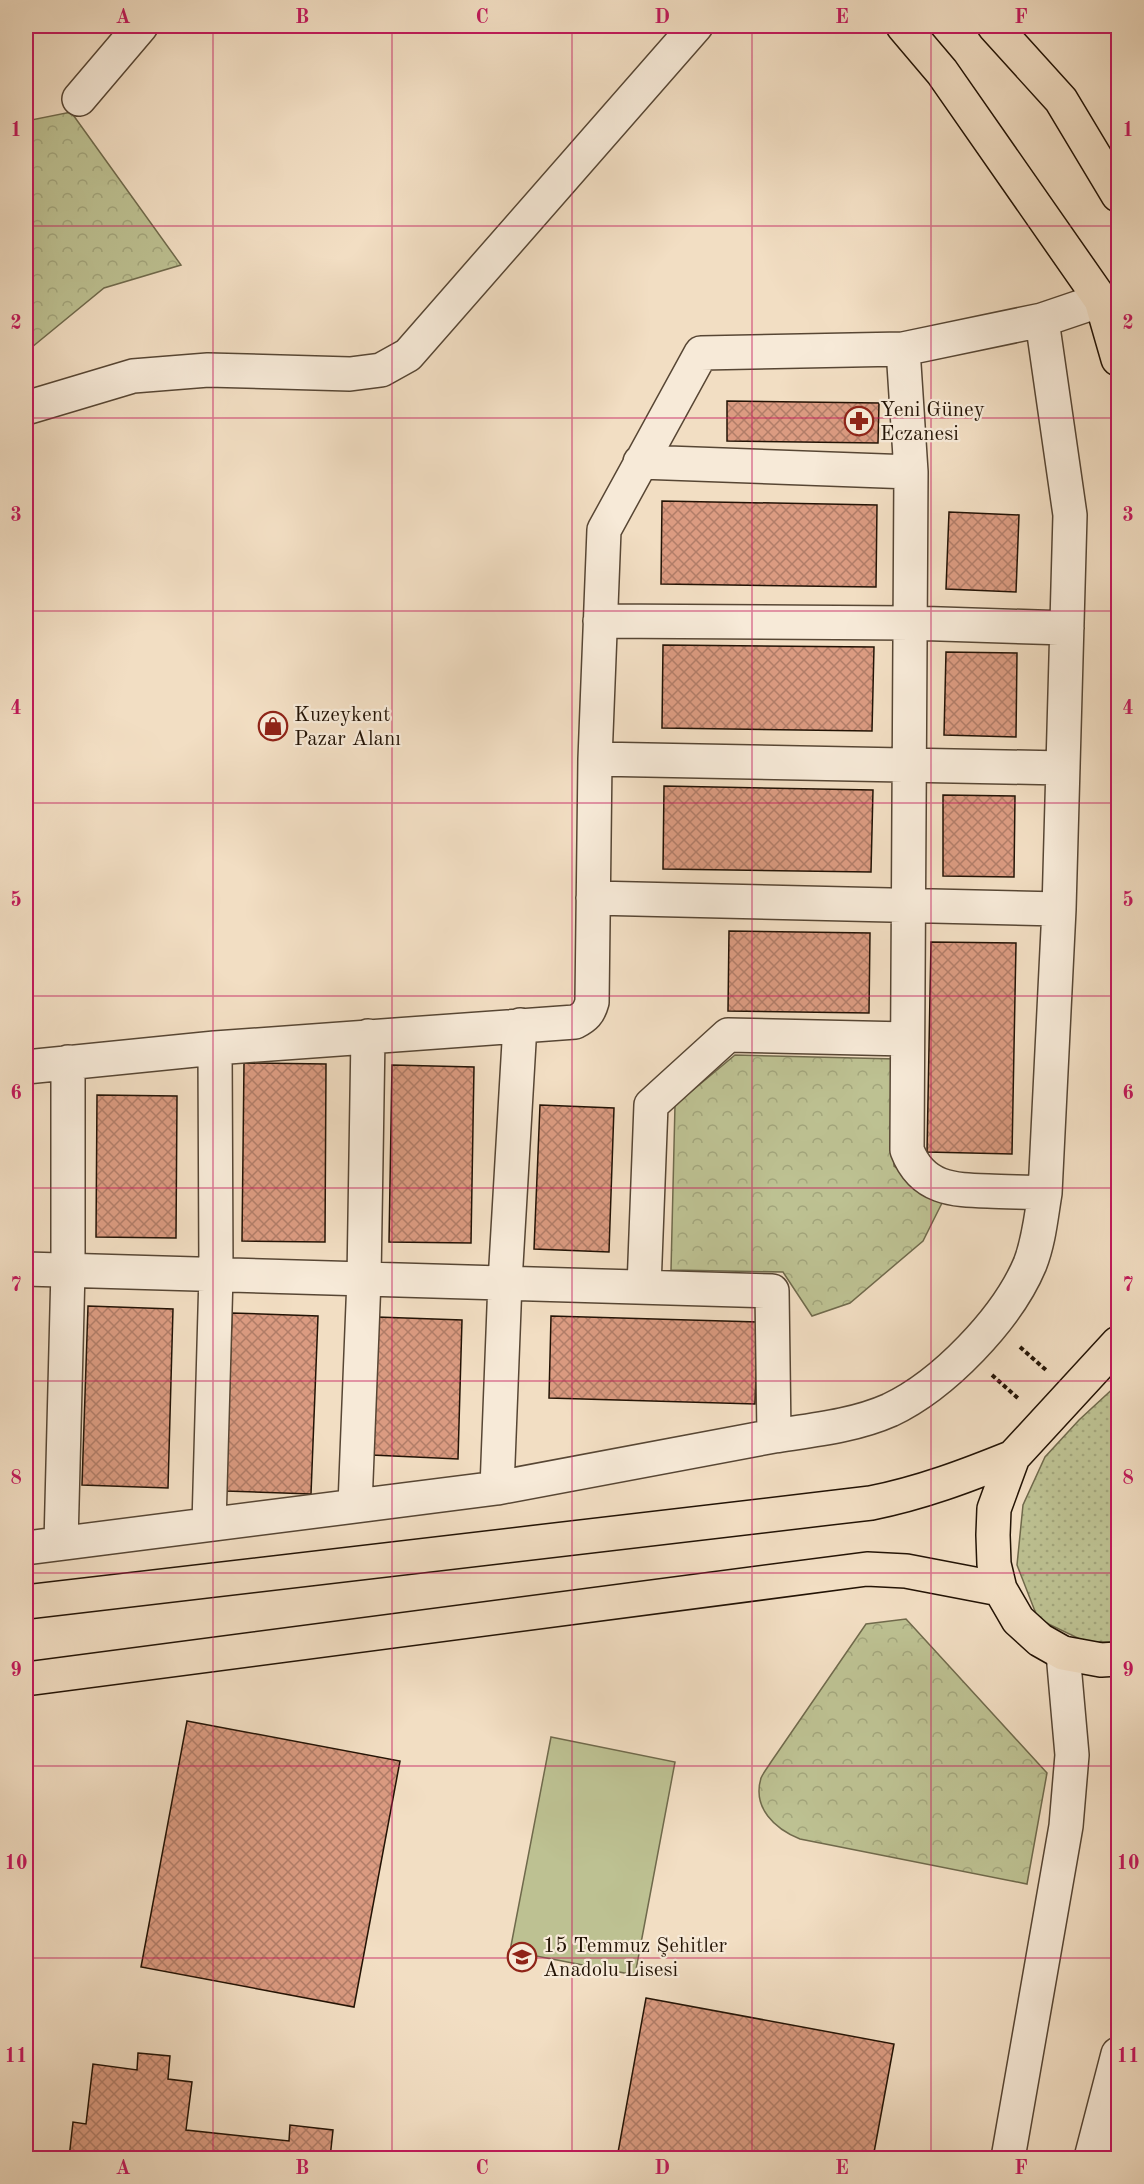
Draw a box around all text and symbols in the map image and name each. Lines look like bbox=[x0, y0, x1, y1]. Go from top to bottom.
text: A bbox=[115, 8, 131, 28]
text: B bbox=[295, 8, 309, 28]
text: C bbox=[475, 8, 489, 28]
text: D bbox=[654, 8, 670, 28]
text: E bbox=[835, 8, 849, 28]
text: F bbox=[1014, 8, 1028, 28]
text: 1 bbox=[10, 121, 22, 141]
text: 1 bbox=[1122, 121, 1134, 141]
text: 2 bbox=[10, 314, 22, 334]
text: 2 bbox=[1122, 314, 1134, 334]
place label: Yeni Güney Eczanesi bbox=[880, 400, 985, 445]
pharmacy icon: Yeni Güney Eczanesi bbox=[843, 405, 875, 437]
text: 3 bbox=[10, 506, 22, 526]
text: 3 bbox=[1122, 506, 1134, 526]
text: 4 bbox=[10, 699, 22, 719]
text: 4 bbox=[1122, 699, 1134, 719]
place label: Kuzeykent Pazar Alanı bbox=[294, 705, 401, 750]
shop icon: Kuzeykent Pazar Alanı bbox=[257, 710, 289, 742]
text: 5 bbox=[10, 890, 22, 911]
text: 5 bbox=[1122, 890, 1134, 911]
text: 6 bbox=[10, 1084, 22, 1104]
text: 6 bbox=[1122, 1084, 1134, 1104]
text: 7 bbox=[10, 1276, 22, 1296]
text: 7 bbox=[1122, 1276, 1134, 1296]
text: 8 bbox=[10, 1469, 22, 1489]
text: 8 bbox=[1122, 1469, 1134, 1489]
text: 9 bbox=[10, 1661, 22, 1681]
text: 9 bbox=[1122, 1661, 1134, 1681]
text: 10 bbox=[4, 1854, 28, 1874]
text: 10 bbox=[1116, 1854, 1140, 1874]
place label: 15 Temmuz Şehitler Anadolu Lisesi bbox=[543, 1936, 728, 1981]
school or university icon: 15 Temmuz Şehitler Anadolu Lisesi bbox=[506, 1941, 538, 1973]
text: 11 bbox=[4, 2047, 28, 2067]
text: 11 bbox=[1116, 2047, 1140, 2067]
text: A bbox=[115, 2159, 131, 2179]
text: B bbox=[295, 2159, 309, 2179]
text: C bbox=[475, 2159, 489, 2179]
text: D bbox=[654, 2159, 670, 2179]
text: E bbox=[835, 2159, 849, 2179]
text: F bbox=[1014, 2159, 1028, 2179]

